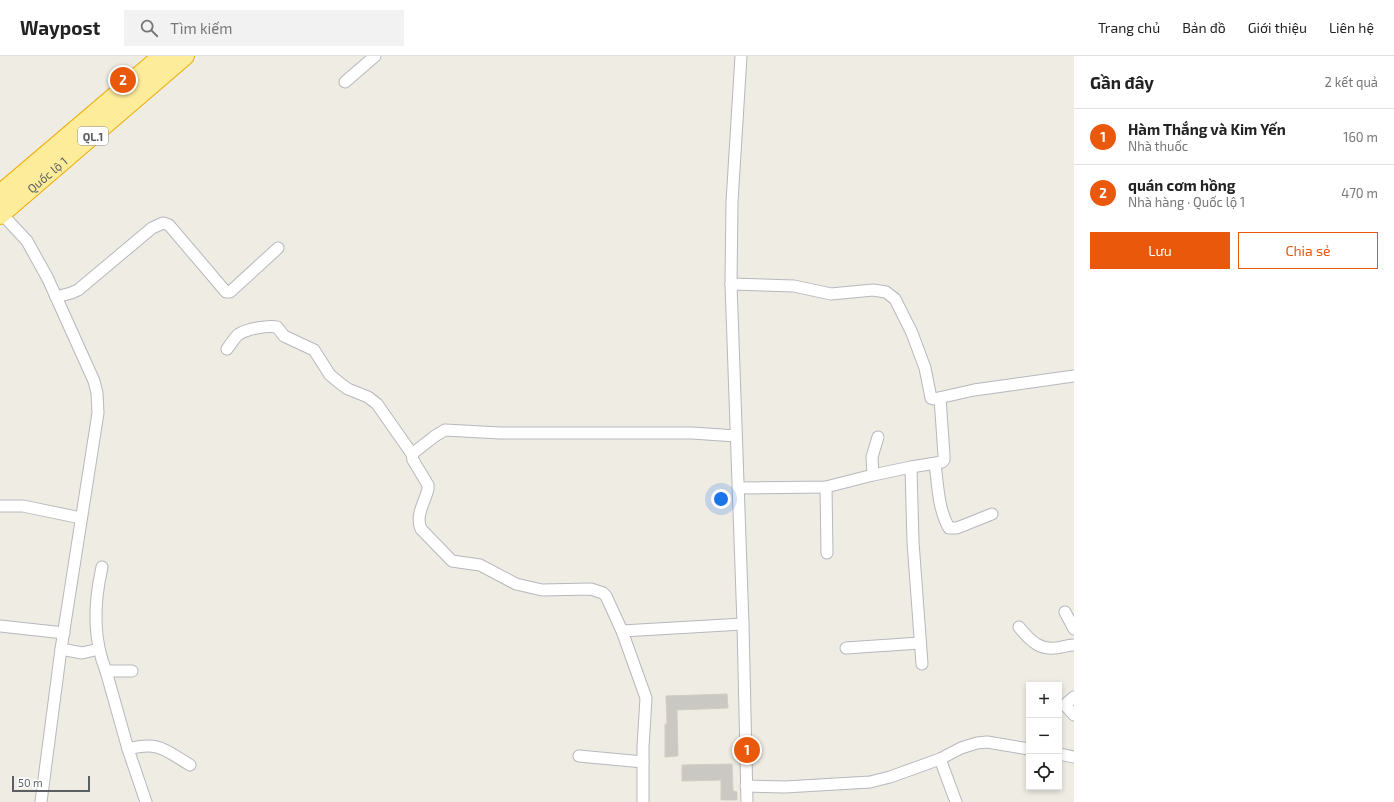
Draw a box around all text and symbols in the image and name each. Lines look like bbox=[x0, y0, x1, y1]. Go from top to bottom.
search box bbox=[124, 10, 404, 46]
text: Waypost bbox=[20, 16, 100, 39]
icon: search bbox=[138, 17, 160, 39]
text: Tìm kiếm bbox=[170, 19, 233, 37]
text: Trang chủ bbox=[1098, 19, 1160, 36]
text: Bản đồ bbox=[1182, 19, 1226, 36]
text: Giới thiệu bbox=[1248, 19, 1307, 36]
text: Liên hệ bbox=[1329, 19, 1374, 36]
pin: 2 bbox=[110, 65, 136, 95]
text: Gần đây bbox=[1090, 72, 1154, 92]
text: 2 kết quả bbox=[1325, 74, 1378, 90]
text: Hàm Thắng và Kim Yến bbox=[1128, 120, 1286, 138]
road number: QL.1 bbox=[78, 127, 108, 145]
text: 1 bbox=[1100, 129, 1106, 145]
text: 160 m bbox=[1343, 129, 1378, 145]
text: Nhà thuốc bbox=[1128, 138, 1188, 154]
street label: Quốc lộ 1 bbox=[24, 154, 70, 196]
text: quán cơm hồng bbox=[1128, 176, 1236, 194]
text: 2 bbox=[1099, 185, 1107, 201]
text: 470 m bbox=[1341, 185, 1378, 201]
text: Nhà hàng · Quốc lộ 1 bbox=[1128, 194, 1245, 210]
button: Lưu bbox=[1090, 232, 1230, 269]
button: Chia sẻ bbox=[1238, 232, 1378, 269]
your location bbox=[711, 489, 731, 509]
map controls bbox=[1026, 682, 1062, 790]
button: + bbox=[1026, 682, 1062, 718]
button: − bbox=[1026, 718, 1062, 754]
pin: 1 bbox=[734, 735, 760, 765]
button: locate bbox=[1026, 754, 1062, 790]
scale bar bbox=[12, 774, 90, 793]
text: 50 m bbox=[18, 776, 43, 789]

